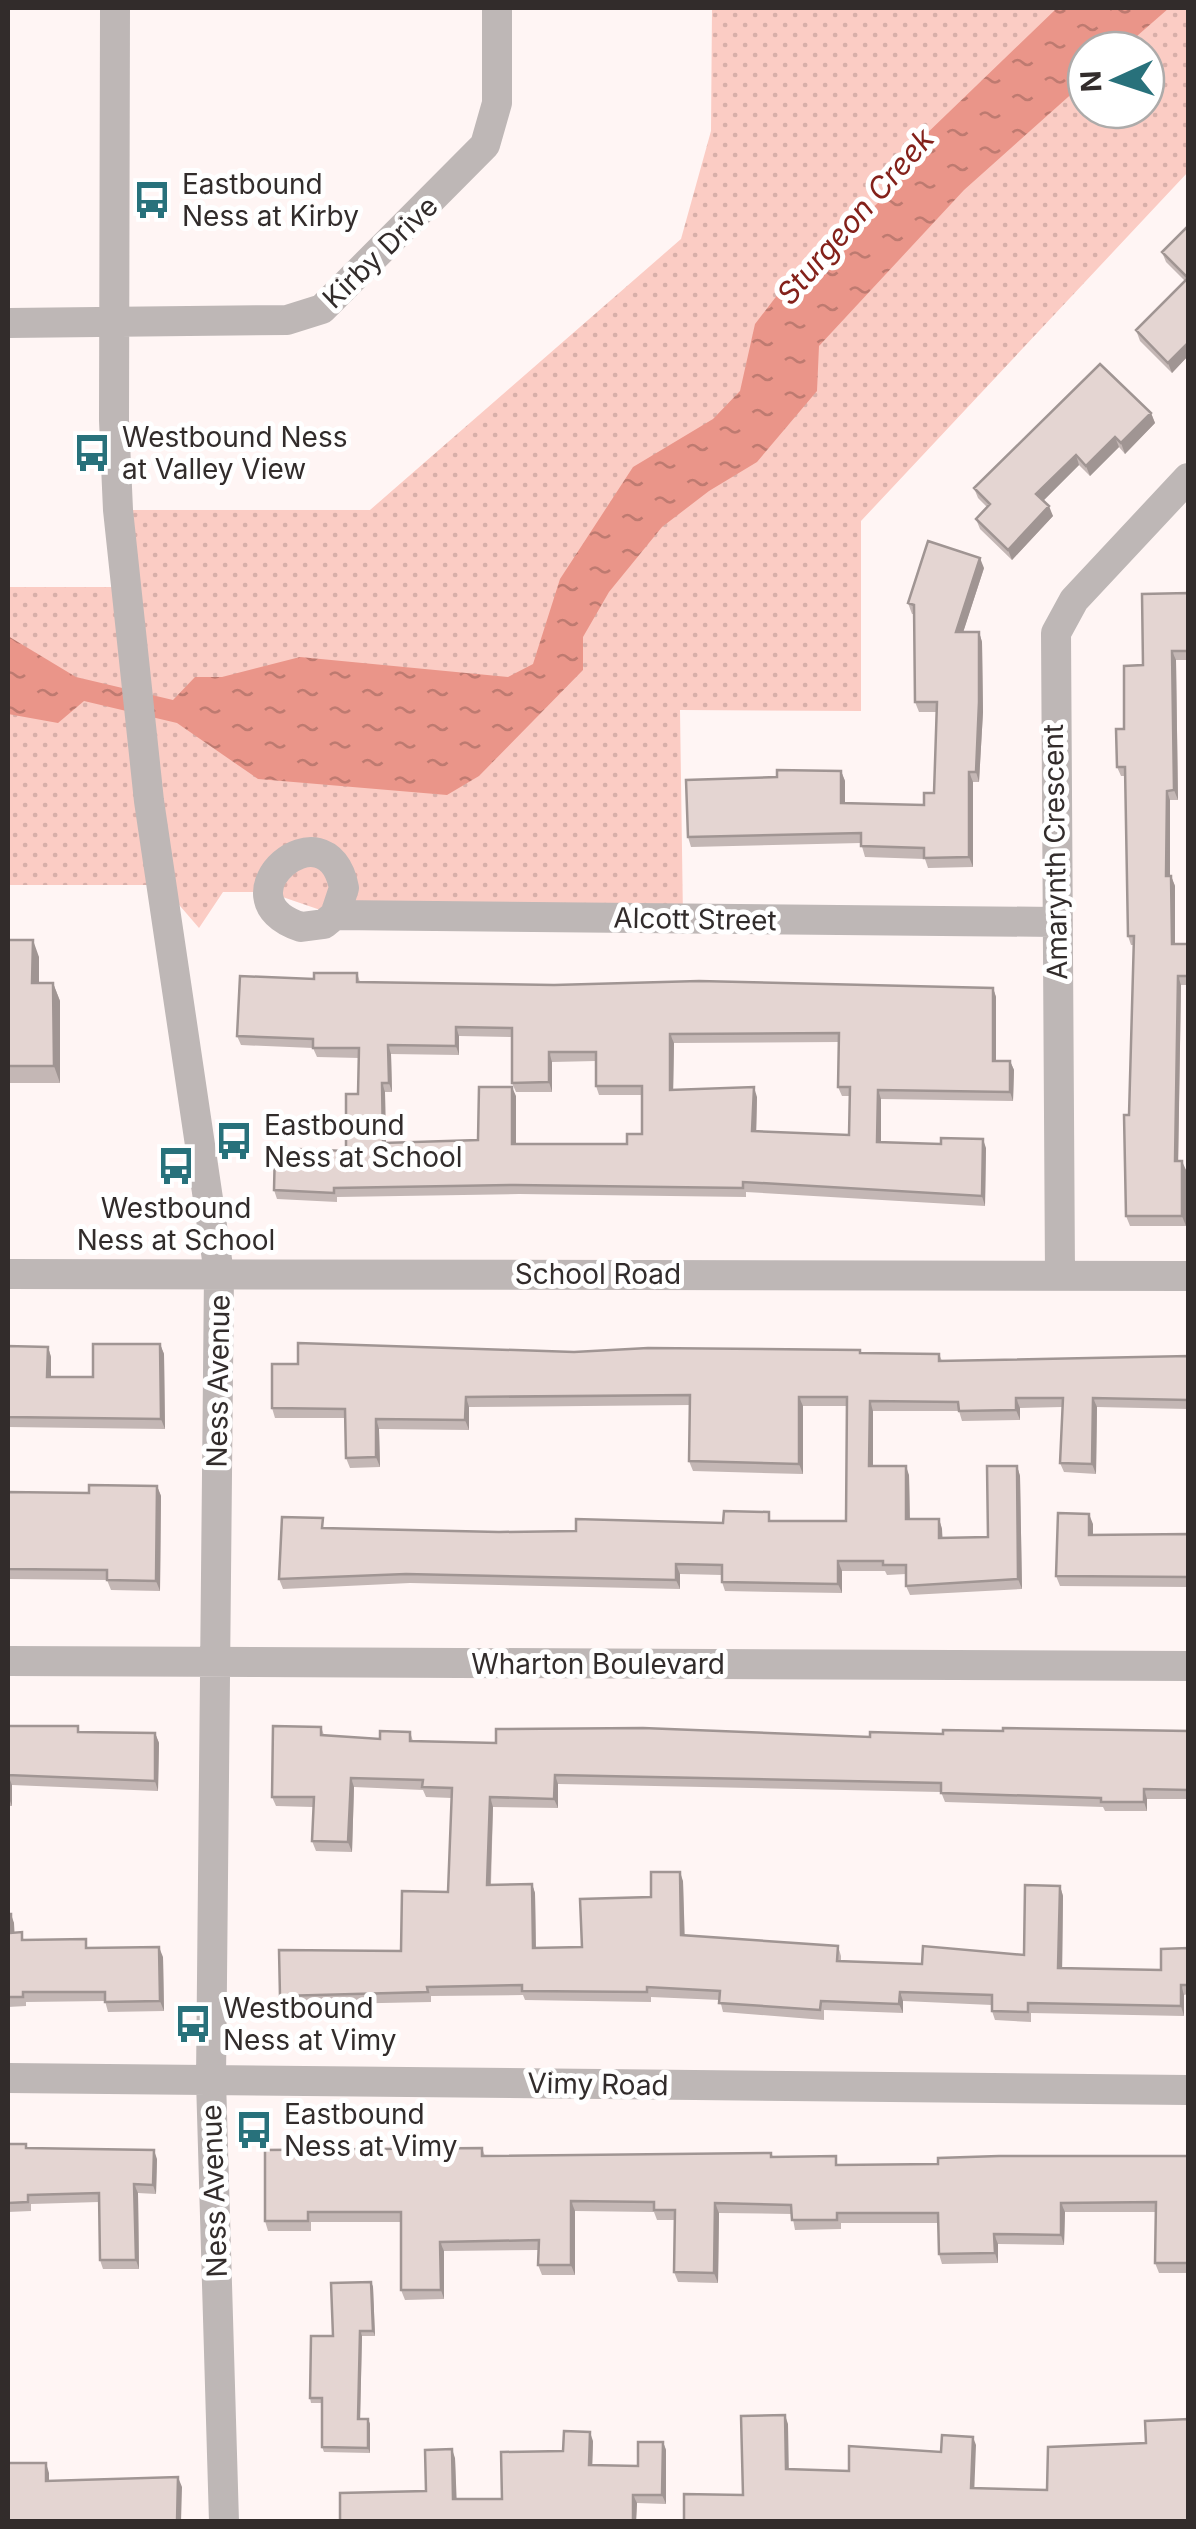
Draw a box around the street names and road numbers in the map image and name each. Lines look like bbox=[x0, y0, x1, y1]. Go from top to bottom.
street label: Kirby Drive bbox=[315, 189, 445, 315]
street label: Amarynth Crescent bbox=[1036, 724, 1074, 980]
street label: Alcott Street bbox=[613, 901, 777, 937]
street label: School Road bbox=[515, 1257, 681, 1291]
street label: Ness Avenue bbox=[199, 1294, 237, 1468]
street label: Wharton Boulevard bbox=[471, 1647, 725, 1681]
street label: Vimy Road bbox=[527, 2066, 669, 2102]
street label: Ness Avenue bbox=[194, 2104, 234, 2278]

